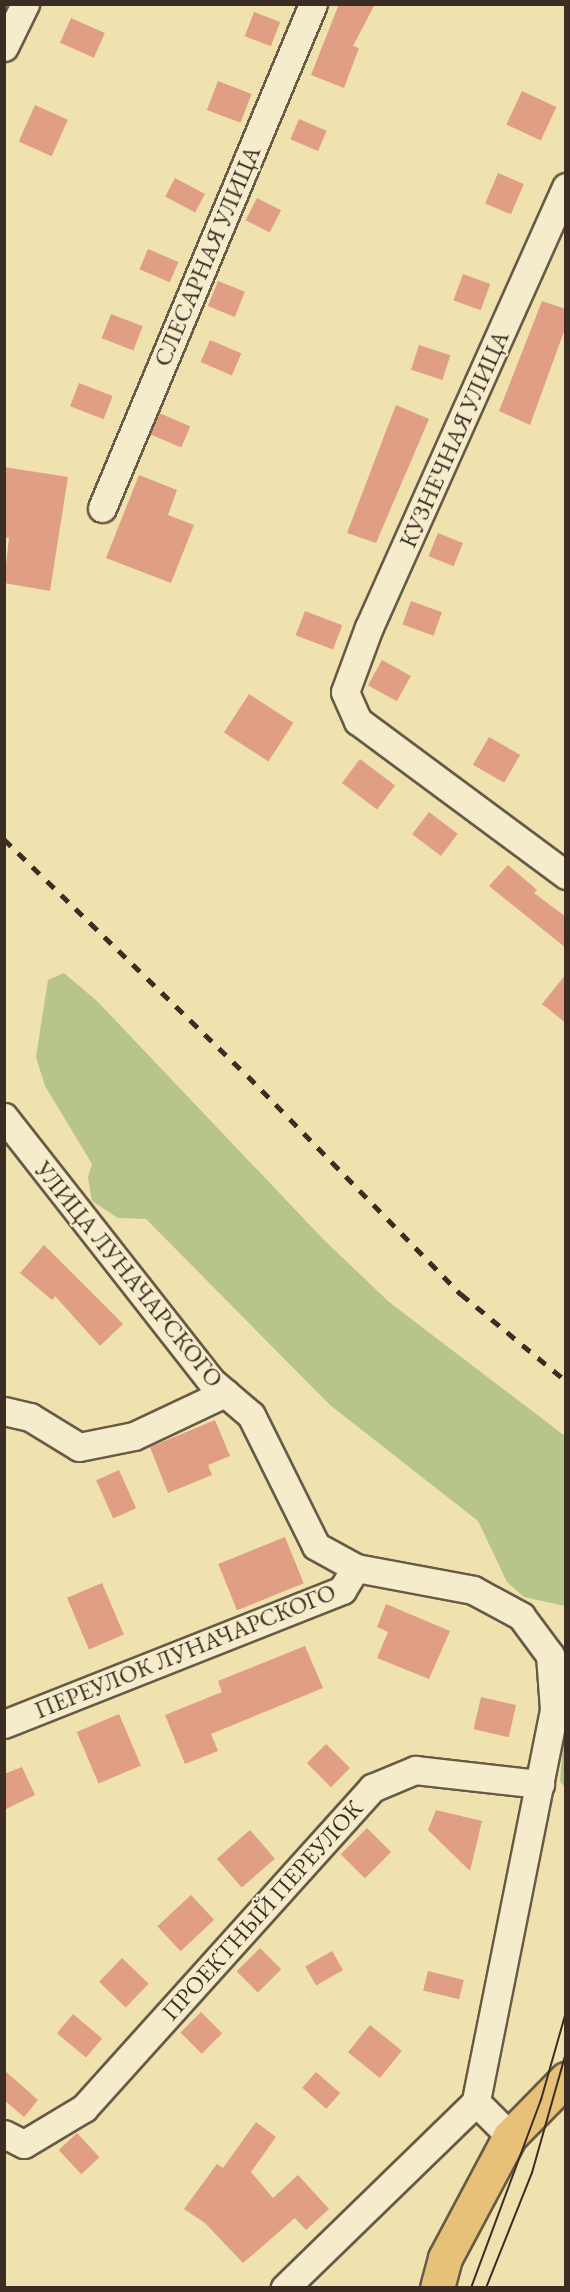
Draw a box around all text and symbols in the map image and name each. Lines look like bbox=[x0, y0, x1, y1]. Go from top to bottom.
street label: СЛЕСАРНАЯ УЛИЦА bbox=[148, 141, 266, 371]
street label: КУЗНЕЧНАЯ УЛИЦА bbox=[393, 326, 515, 552]
street label: УЛИЦА ЛУНАЧАРСКОГО bbox=[29, 1155, 229, 1393]
street label: ПЕРЕУЛОК ЛУНАЧАРСКОГО bbox=[30, 1577, 340, 1725]
street label: ПРОЕКТНЫЙ ПЕРЕУЛОК bbox=[155, 1794, 369, 2026]

